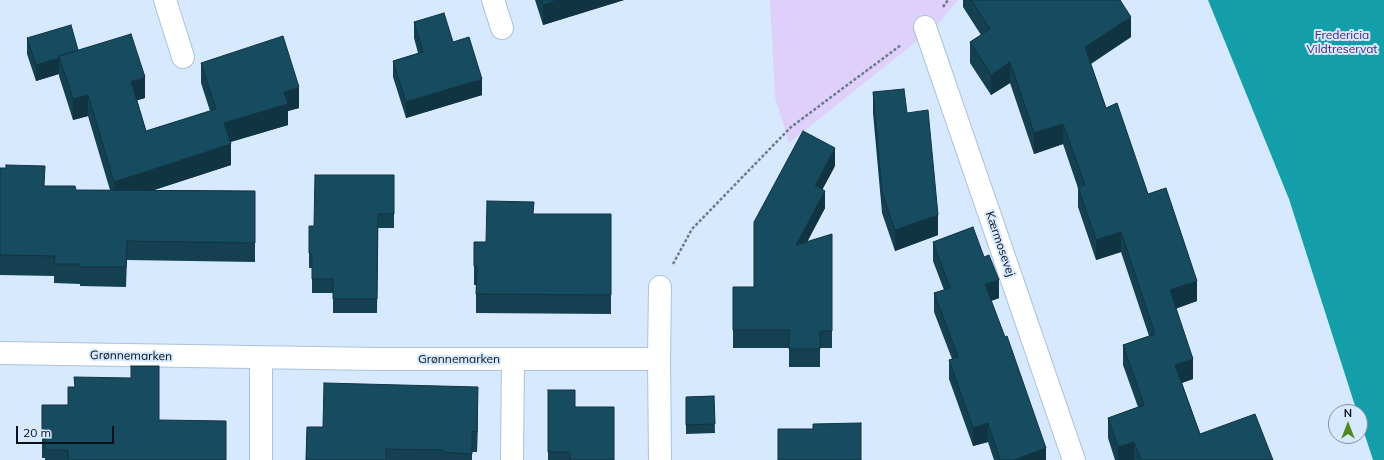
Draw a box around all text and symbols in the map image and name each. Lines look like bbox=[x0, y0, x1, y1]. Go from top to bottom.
park label: Fredericia Vildtreservat bbox=[1306, 28, 1378, 56]
street label: Kærmosevej bbox=[982, 210, 1018, 278]
street label: Grønnemarken bbox=[90, 348, 172, 364]
street label: Grønnemarken bbox=[418, 352, 500, 366]
north arrow bbox=[1328, 404, 1368, 444]
text: N bbox=[1344, 406, 1352, 420]
scale bar bbox=[18, 418, 116, 444]
text: 20 m bbox=[23, 425, 51, 440]

